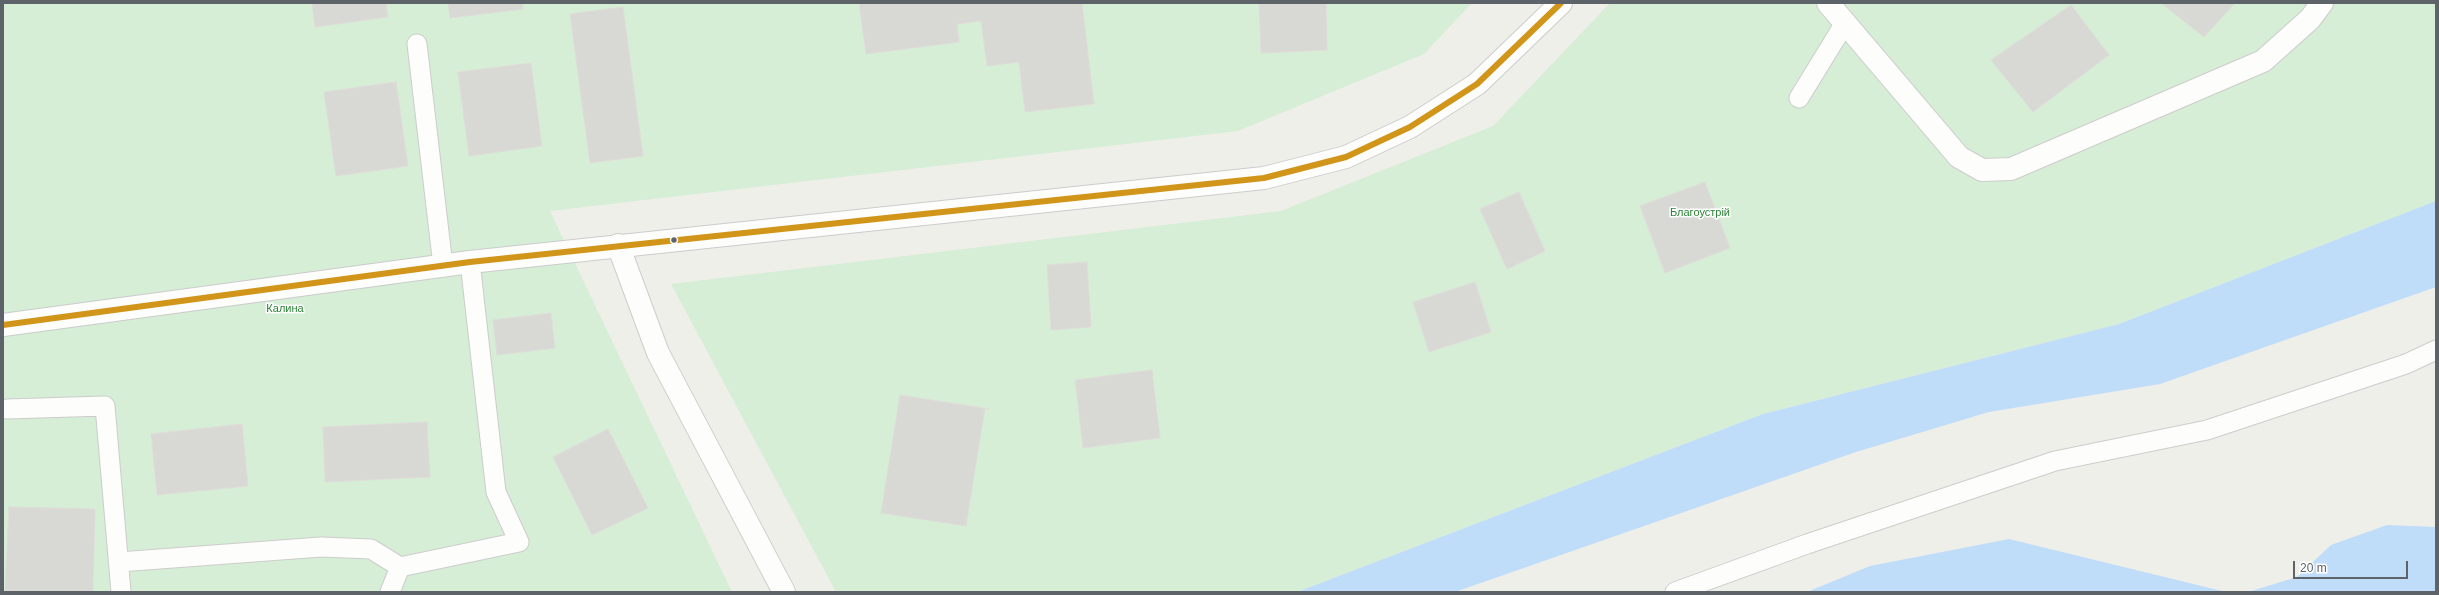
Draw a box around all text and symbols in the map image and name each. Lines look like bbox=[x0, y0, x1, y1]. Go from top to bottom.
park label: Благоустрій bbox=[1670, 206, 1730, 220]
unlabelled marker bbox=[669, 235, 679, 245]
park label: Калина bbox=[266, 302, 304, 316]
scale bar bbox=[2295, 553, 2410, 579]
text: 20 m bbox=[2300, 561, 2327, 575]

